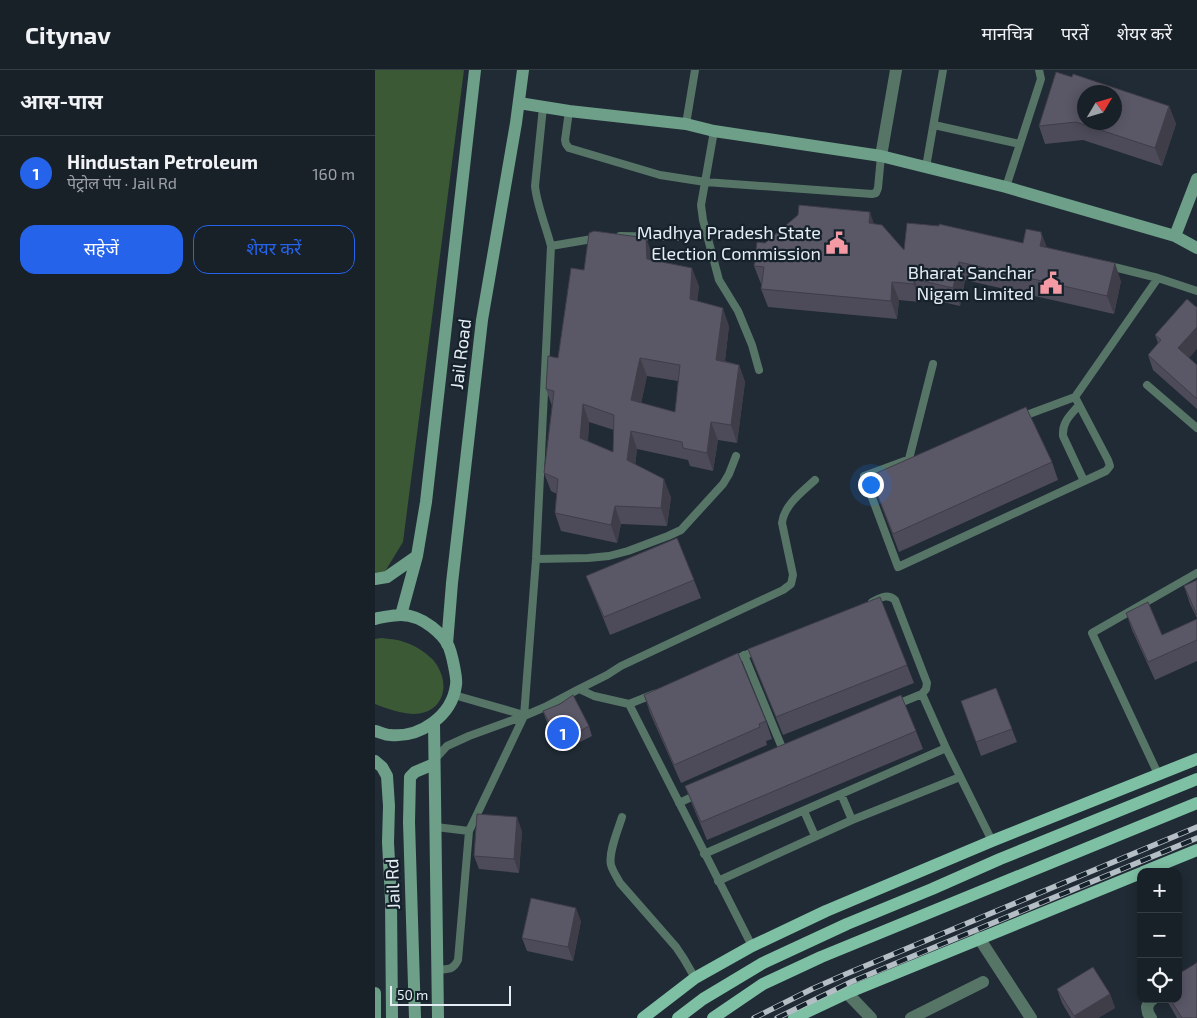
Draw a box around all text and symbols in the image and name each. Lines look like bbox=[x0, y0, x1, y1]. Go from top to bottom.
text: Citynav bbox=[25, 20, 111, 49]
text: मानचित्र bbox=[981, 22, 1033, 44]
text: परतें bbox=[1061, 22, 1089, 44]
text: शेयर करें bbox=[1117, 22, 1172, 44]
north arrow bbox=[1077, 85, 1122, 130]
text: आस-पास bbox=[20, 88, 103, 113]
text: Hindustan Petroleum bbox=[67, 150, 258, 173]
text: 1 bbox=[33, 164, 39, 183]
text: 160 m bbox=[312, 164, 355, 183]
text: पेट्रोल पंप · Jail Rd bbox=[67, 173, 177, 192]
place label: Madhya Pradesh State Election Commission bbox=[637, 221, 821, 264]
button: सहेजें bbox=[20, 225, 183, 274]
button: शेयर करें bbox=[193, 225, 355, 274]
public building icon: Madhya Pradesh State Election Commission bbox=[824, 230, 850, 256]
place label: Bharat Sanchar Nigam Limited bbox=[908, 261, 1034, 304]
public building icon: Bharat Sanchar Nigam Limited bbox=[1038, 270, 1064, 296]
street label: Jail Road bbox=[445, 317, 475, 390]
your location bbox=[858, 472, 884, 498]
pin: 1 bbox=[547, 714, 579, 752]
street label: Jail Rd bbox=[380, 858, 404, 910]
map controls bbox=[1137, 868, 1182, 1003]
button: + bbox=[1137, 868, 1182, 913]
button: − bbox=[1137, 913, 1182, 958]
button: locate bbox=[1137, 958, 1182, 1003]
scale bar bbox=[390, 983, 511, 1006]
text: 50 m bbox=[397, 986, 428, 1003]

